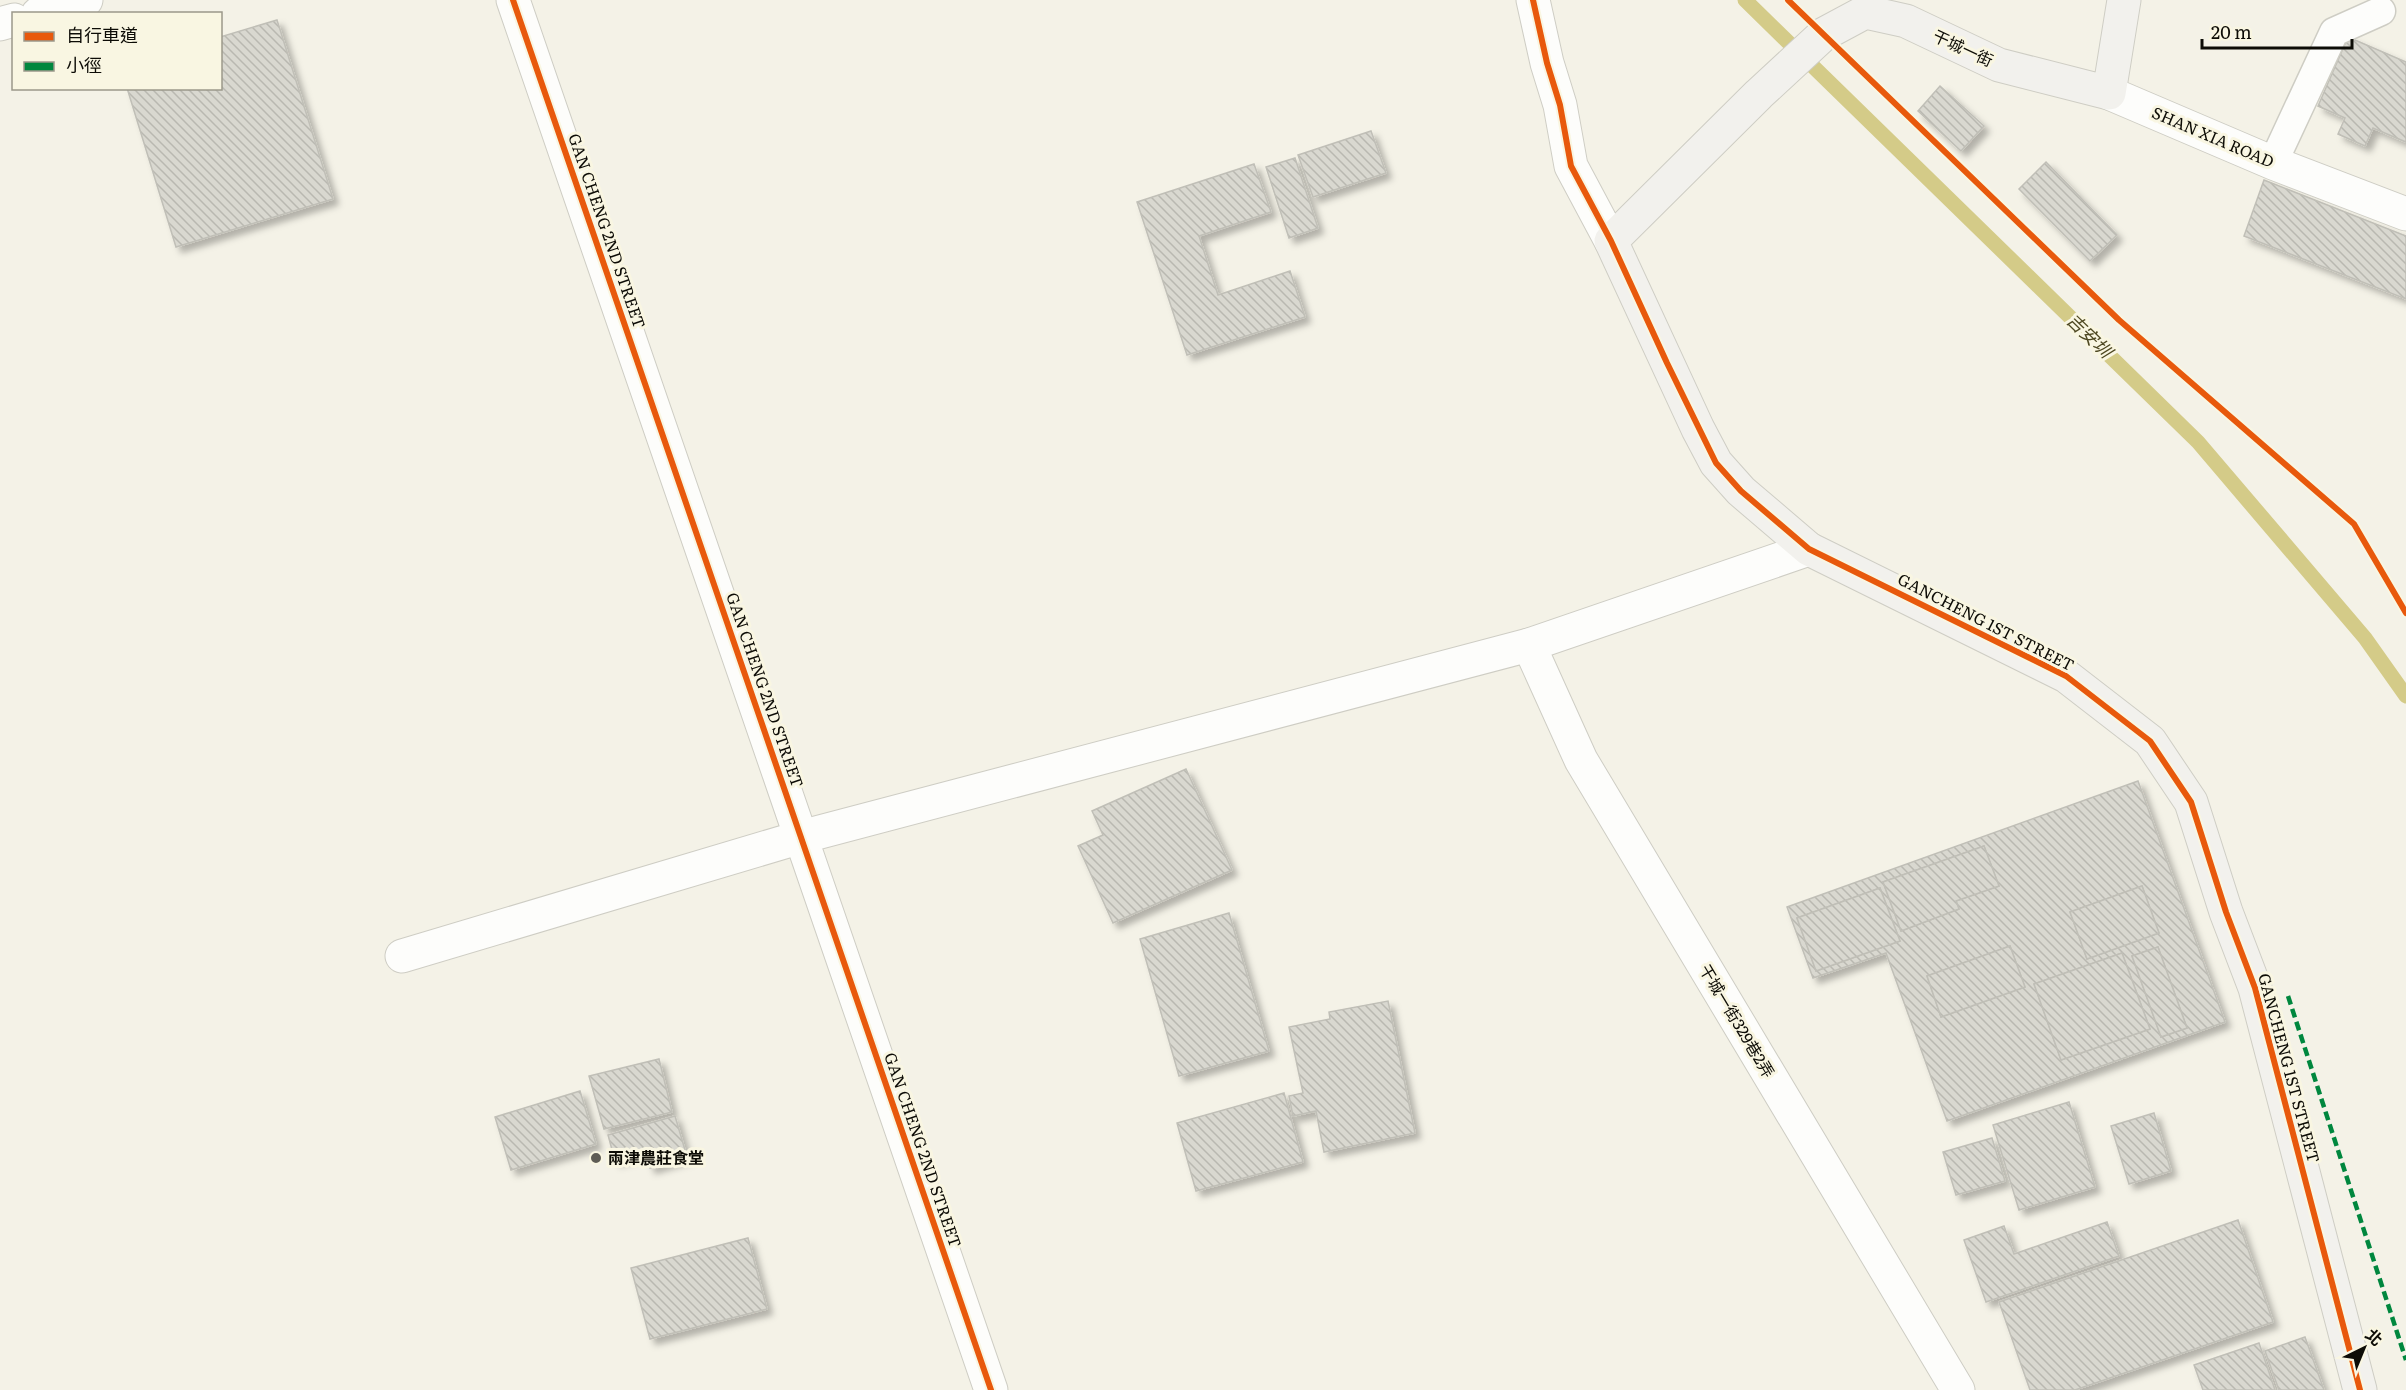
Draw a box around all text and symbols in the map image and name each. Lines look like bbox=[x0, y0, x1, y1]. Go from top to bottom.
legend bbox=[12, 12, 222, 90]
scale bar bbox=[2202, 12, 2352, 50]
text: 20 m bbox=[2211, 18, 2252, 45]
text: 自行車道 bbox=[66, 21, 138, 48]
street label: 干城一街 bbox=[1929, 23, 1998, 71]
text: 小徑 bbox=[66, 51, 102, 78]
street label: SHAN XIA ROAD bbox=[2149, 100, 2278, 173]
street label: GAN CHENG 2ND STREET bbox=[563, 130, 653, 332]
water label: 吉安圳 bbox=[2061, 306, 2121, 365]
street label: GANCHENG 1ST STREET bbox=[1894, 566, 2079, 676]
street label: GAN CHENG 2ND STREET bbox=[721, 589, 811, 791]
street label: 干城一街329巷2弄 bbox=[1694, 959, 1781, 1082]
street label: GANCHENG 1ST STREET bbox=[2253, 970, 2327, 1165]
street label: GAN CHENG 2ND STREET bbox=[879, 1049, 969, 1251]
place label: 兩津農莊食堂 bbox=[608, 1145, 704, 1169]
marker: 兩津農莊食堂 bbox=[589, 1151, 603, 1165]
north arrow bbox=[2334, 1318, 2394, 1378]
text: 北 bbox=[2361, 1322, 2389, 1351]

